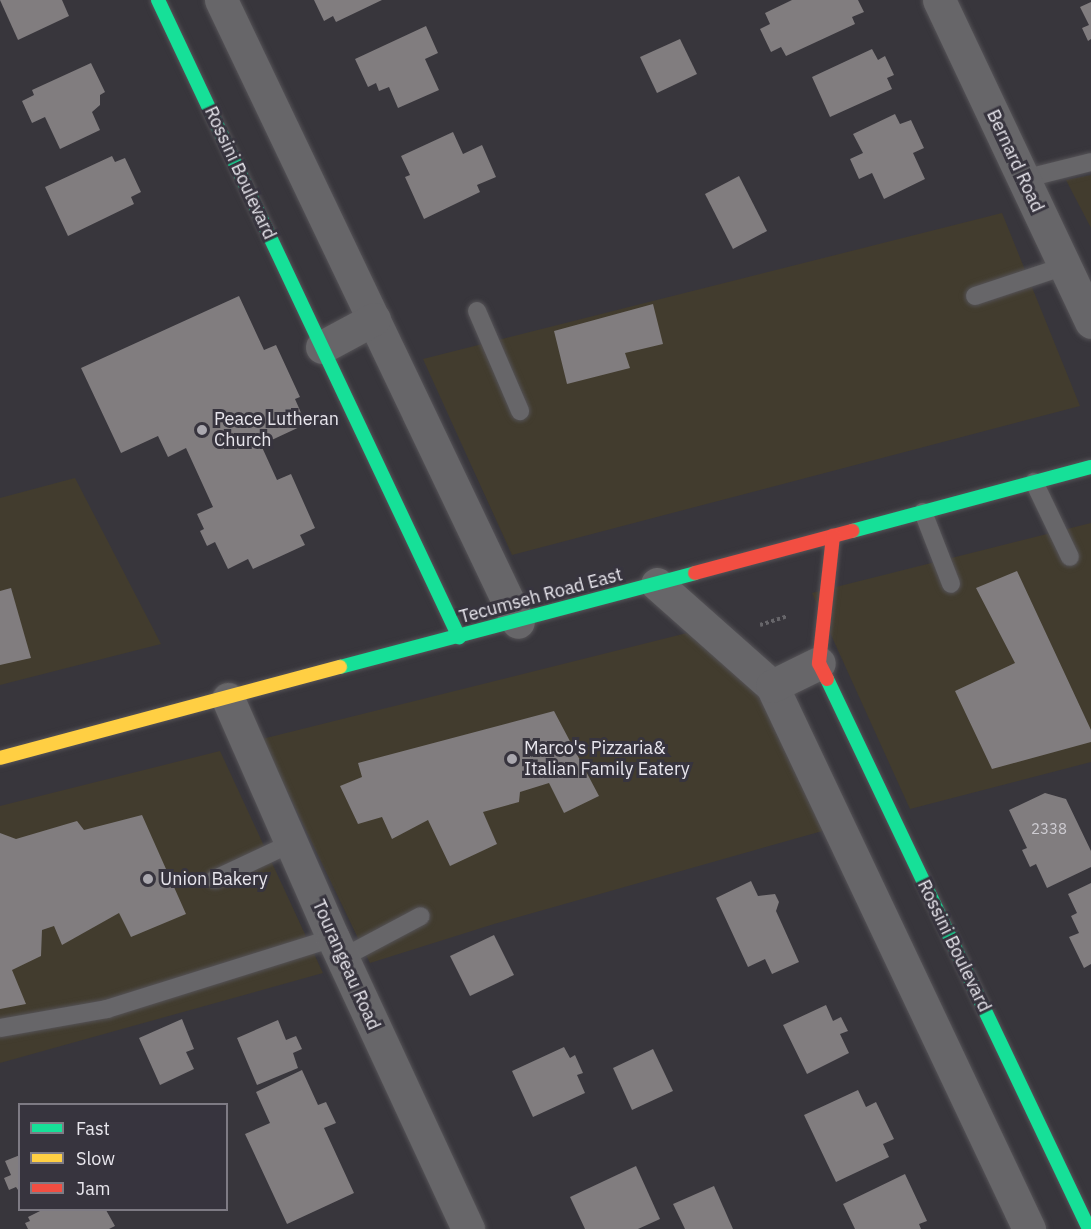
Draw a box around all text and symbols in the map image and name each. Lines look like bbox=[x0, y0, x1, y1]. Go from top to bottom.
street label: Rossini Boulevard bbox=[200, 103, 280, 243]
street label: Bernard Road bbox=[982, 106, 1048, 216]
place label: Peace Lutheran Church bbox=[214, 409, 339, 452]
marker: Peace Lutheran Church bbox=[195, 423, 209, 437]
street label: Tecumseh Road East bbox=[457, 564, 625, 628]
place label: Marco's Pizzaria& Italian Family Eatery bbox=[524, 738, 690, 780]
marker: Marco's Pizzaria& Italian Family Eatery bbox=[505, 752, 519, 766]
house number: 2338 bbox=[1031, 820, 1067, 838]
place label: Union Bakery bbox=[160, 868, 268, 890]
marker: Union Bakery bbox=[141, 872, 155, 886]
street label: Rossini Boulevard bbox=[913, 876, 995, 1016]
street label: Tourangeau Road bbox=[308, 896, 384, 1034]
legend bbox=[18, 1103, 228, 1211]
text: Fast bbox=[76, 1117, 110, 1140]
text: Slow bbox=[76, 1147, 115, 1170]
text: Jam bbox=[76, 1177, 111, 1200]

